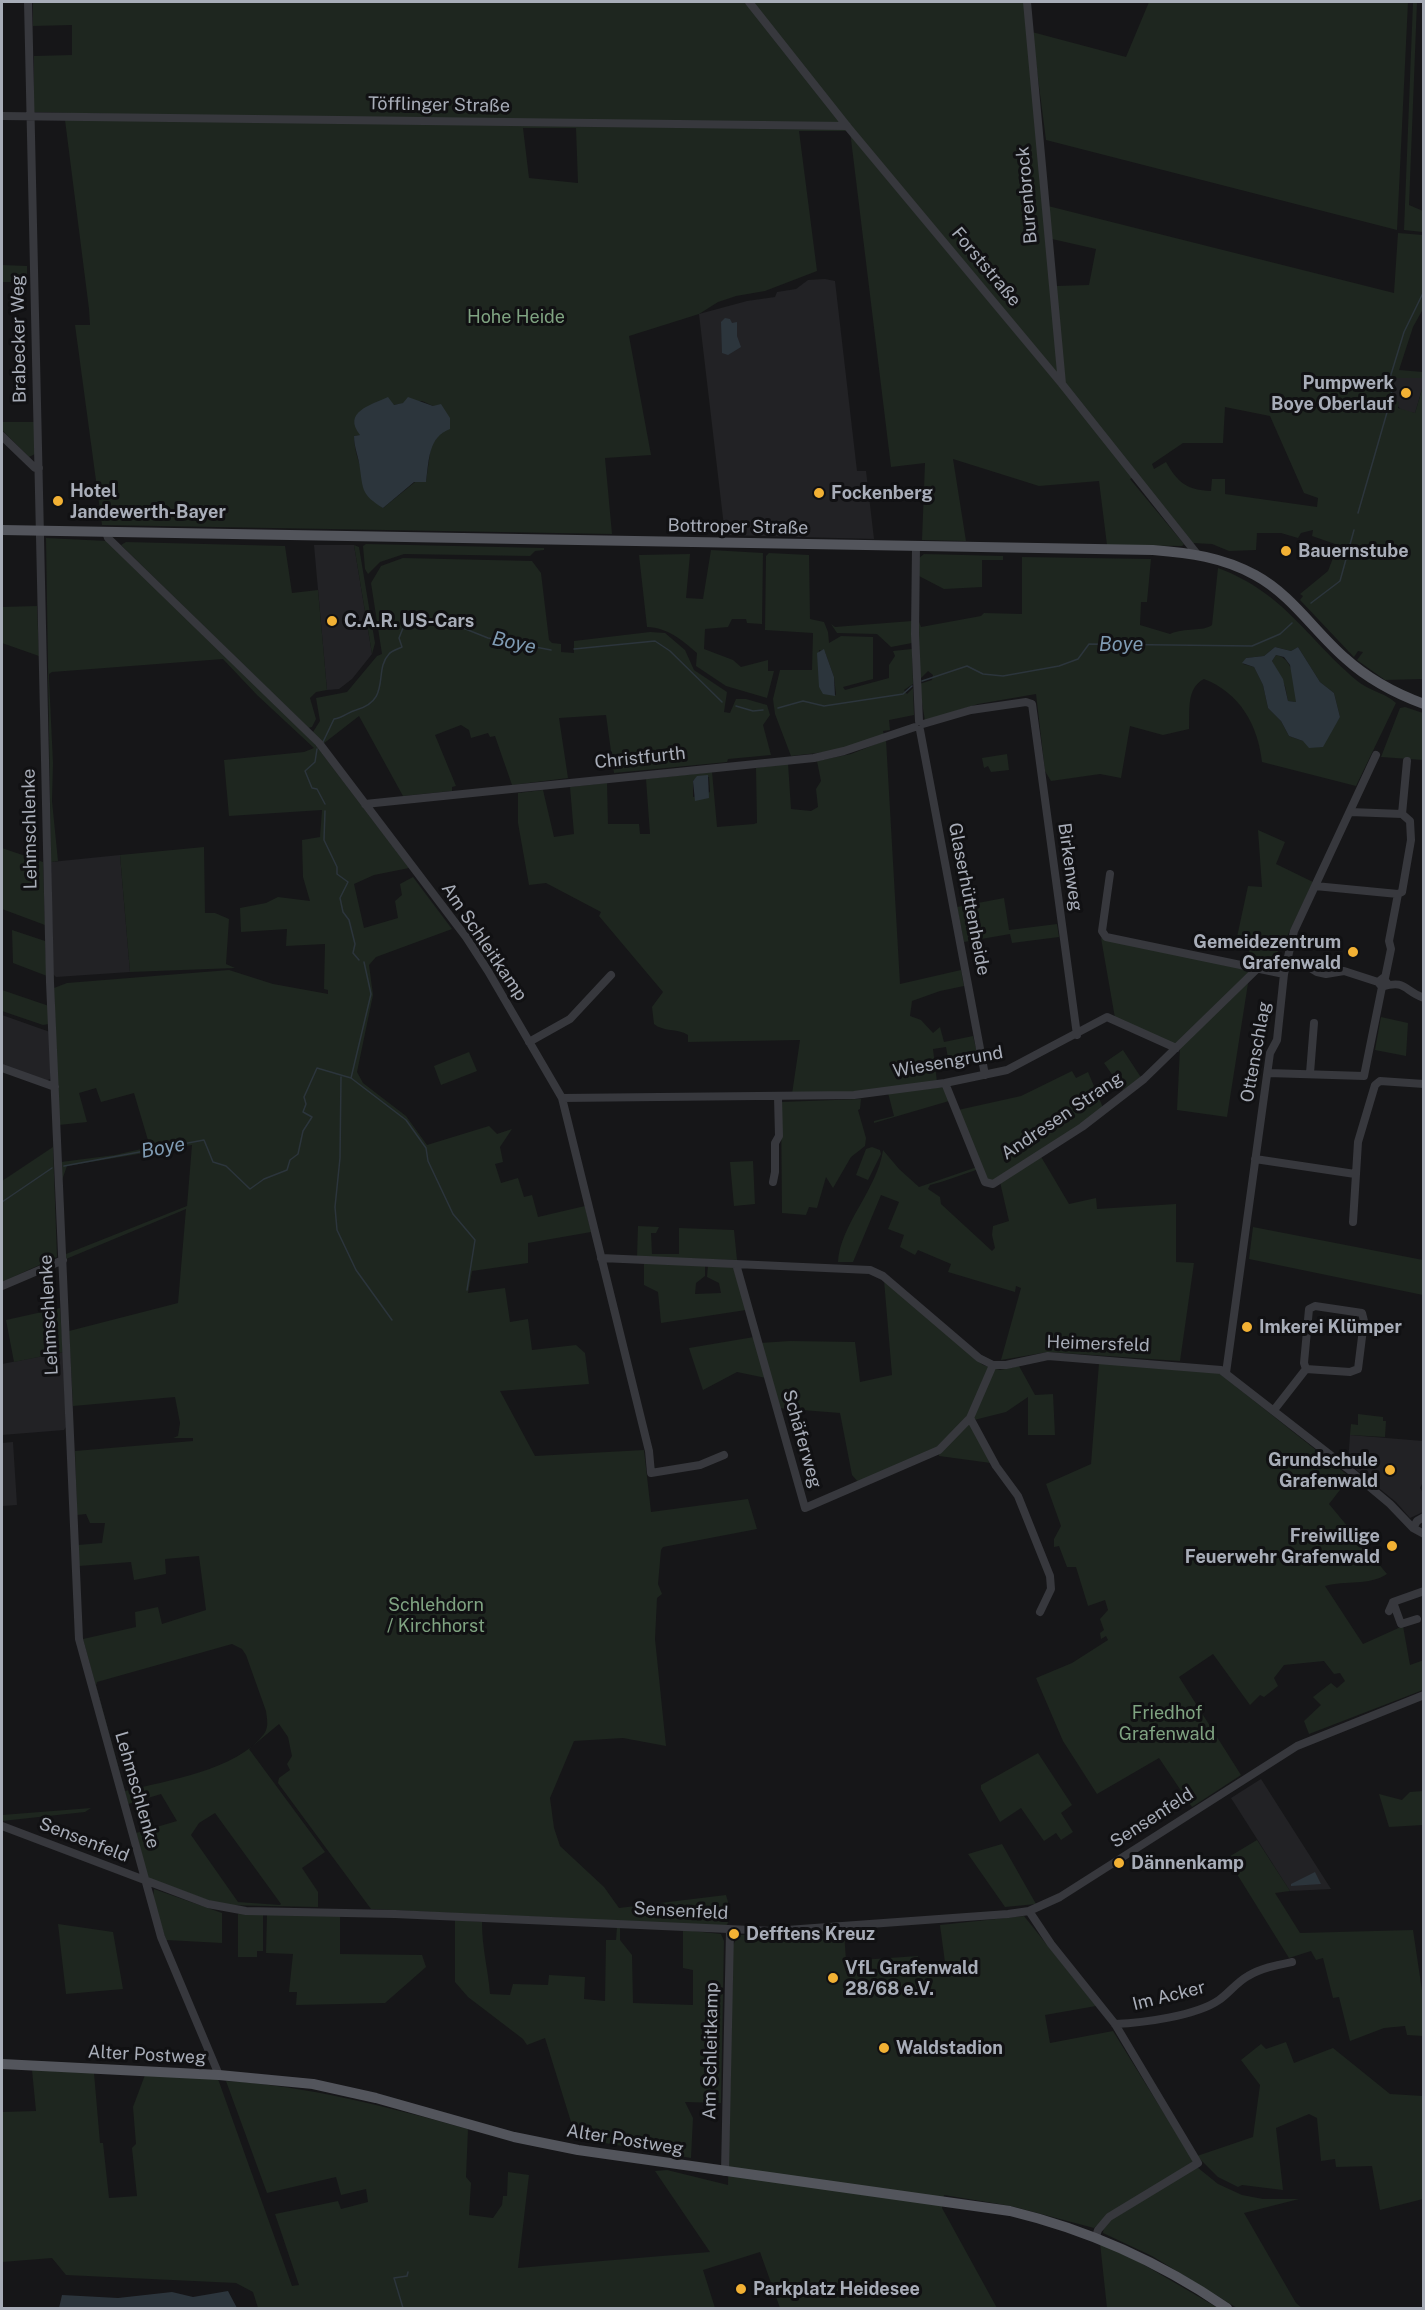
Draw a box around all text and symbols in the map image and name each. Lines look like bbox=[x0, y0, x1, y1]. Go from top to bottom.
street label: Töfflinger Straße bbox=[368, 93, 510, 117]
street label: Burenbrock bbox=[1012, 145, 1042, 245]
street label: Forststraße bbox=[947, 223, 1025, 311]
street label: Brabecker Weg bbox=[7, 275, 31, 403]
park label: Hohe Heide bbox=[467, 306, 565, 328]
place label: Pumpwerk Boye Oberlauf bbox=[1271, 372, 1394, 415]
marker: Pumpwerk Boye Oberlauf bbox=[1399, 386, 1413, 400]
place label: Hotel Jandewerth-Bayer bbox=[70, 480, 226, 522]
place label: Fockenberg bbox=[831, 482, 933, 504]
marker: Fockenberg bbox=[812, 486, 826, 500]
marker: Hotel Jandewerth-Bayer bbox=[51, 494, 65, 508]
street label: Bottroper Straße bbox=[668, 515, 808, 539]
place label: Bauernstube bbox=[1298, 540, 1409, 562]
marker: Bauernstube bbox=[1279, 544, 1293, 558]
place label: C.A.R. US-Cars bbox=[344, 610, 474, 632]
marker: C.A.R. US-Cars bbox=[325, 614, 339, 628]
water label: Boye bbox=[490, 627, 538, 659]
water label: Boye bbox=[1099, 633, 1143, 657]
street label: Christfurth bbox=[593, 742, 687, 774]
street label: Lehmschlenke bbox=[18, 768, 42, 890]
street label: Glaserhüttenheide bbox=[944, 821, 994, 977]
street label: Birkenweg bbox=[1053, 822, 1087, 912]
street label: Am Schleitkamp bbox=[437, 879, 531, 1005]
place label: Gemeidezentrum Grafenwald bbox=[1193, 931, 1341, 974]
marker: Gemeidezentrum Grafenwald bbox=[1346, 945, 1360, 959]
street label: Ottenschlag bbox=[1236, 1000, 1276, 1104]
street label: Wiesengrund bbox=[891, 1042, 1005, 1082]
street label: Andresen Strang bbox=[997, 1067, 1127, 1165]
water label: Boye bbox=[139, 1132, 187, 1164]
street label: Lehmschlenke bbox=[35, 1254, 63, 1376]
place label: Imkerei Klümper bbox=[1259, 1316, 1402, 1338]
marker: Imkerei Klümper bbox=[1240, 1320, 1254, 1334]
street label: Heimersfeld bbox=[1046, 1331, 1150, 1357]
street label: Schäferweg bbox=[778, 1387, 826, 1491]
place label: Grundschule Grafenwald bbox=[1268, 1449, 1378, 1492]
marker: Grundschule Grafenwald bbox=[1383, 1463, 1397, 1477]
place label: Freiwillige Feuerwehr Grafenwald bbox=[1185, 1525, 1380, 1568]
marker: Freiwillige Feuerwehr Grafenwald bbox=[1385, 1539, 1399, 1553]
park label: Schlehdorn / Kirchhorst bbox=[387, 1594, 485, 1636]
park label: Friedhof Grafenwald bbox=[1119, 1702, 1215, 1744]
street label: Lehmschlenke bbox=[110, 1729, 164, 1851]
street label: Sensenfeld bbox=[1106, 1783, 1198, 1853]
street label: Sensenfeld bbox=[36, 1813, 132, 1867]
place label: Dännenkamp bbox=[1131, 1852, 1244, 1874]
marker: Dännenkamp bbox=[1112, 1856, 1126, 1870]
street label: Sensenfeld bbox=[633, 1898, 729, 1924]
place label: Defftens Kreuz bbox=[746, 1923, 875, 1945]
marker: Defftens Kreuz bbox=[727, 1927, 741, 1941]
place label: VfL Grafenwald 28/68 e.V. bbox=[845, 1957, 978, 2000]
marker: VfL Grafenwald 28/68 e.V. bbox=[826, 1971, 840, 1985]
street label: Im Acker bbox=[1130, 1977, 1208, 2015]
street label: Am Schleitkamp bbox=[699, 1982, 723, 2120]
place label: Waldstadion bbox=[896, 2037, 1003, 2059]
street label: Alter Postweg bbox=[87, 2041, 207, 2069]
marker: Waldstadion bbox=[877, 2041, 891, 2055]
street label: Alter Postweg bbox=[565, 2120, 685, 2160]
place label: Parkplatz Heidesee bbox=[753, 2278, 920, 2300]
marker: Parkplatz Heidesee bbox=[734, 2282, 748, 2296]

